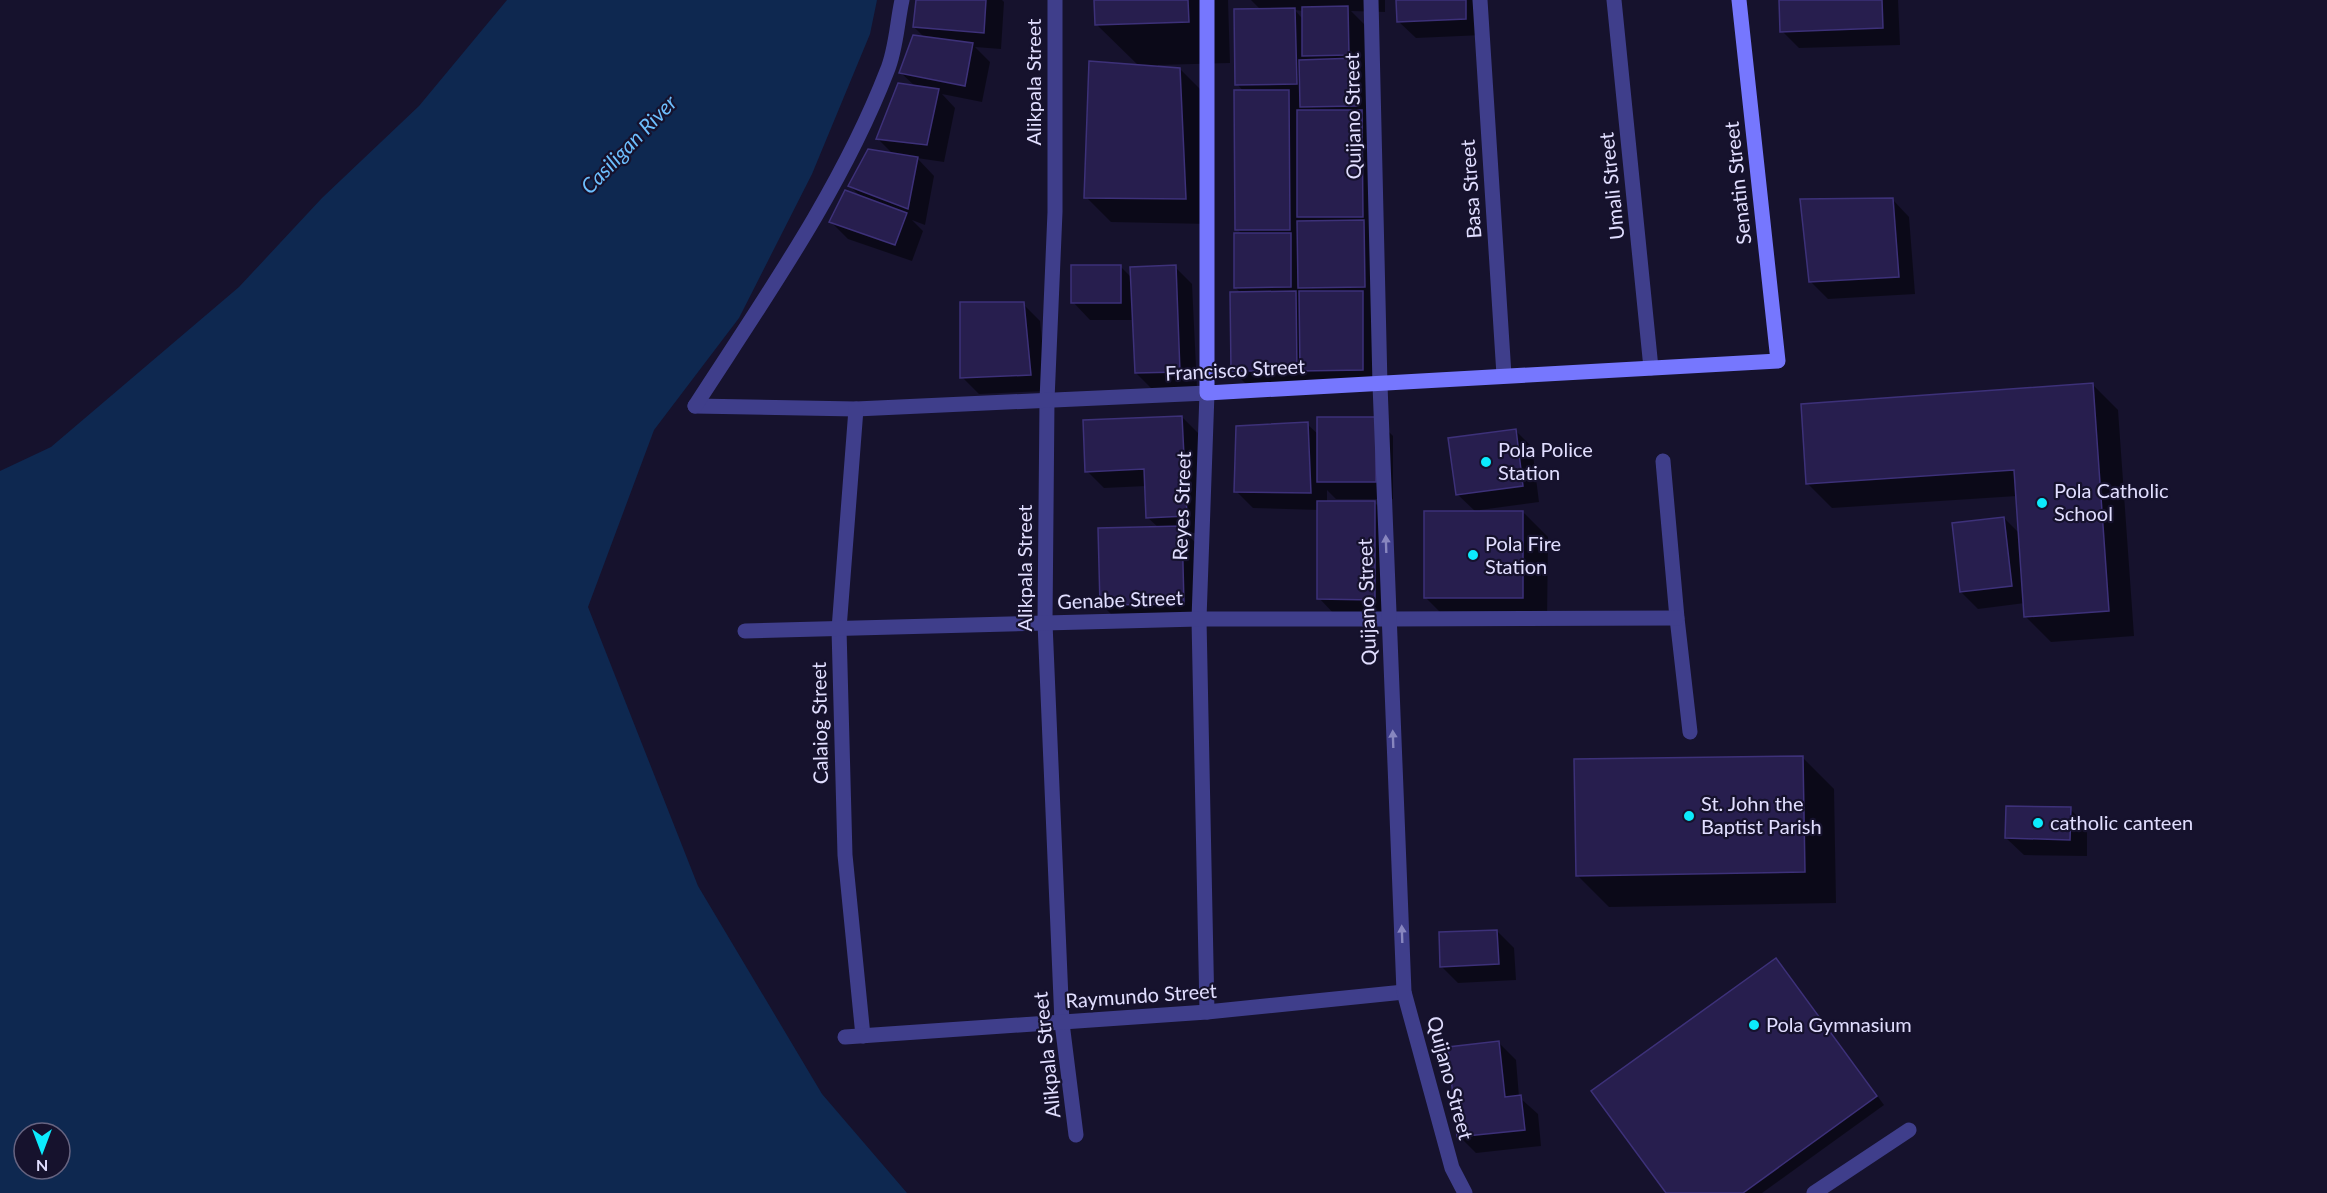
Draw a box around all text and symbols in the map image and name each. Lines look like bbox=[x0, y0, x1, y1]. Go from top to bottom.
street label: Alikpala Street bbox=[1021, 19, 1045, 145]
street label: Quijano Street bbox=[1339, 52, 1365, 180]
water label: Casiligan River bbox=[575, 89, 682, 198]
street label: Senatin Street bbox=[1719, 120, 1755, 246]
street label: Umali Street bbox=[1593, 131, 1629, 241]
street label: Basa Street bbox=[1455, 139, 1485, 239]
street label: Francisco Street bbox=[1164, 353, 1306, 385]
place label: Pola Police Station bbox=[1498, 437, 1593, 484]
street label: Reyes Street bbox=[1167, 451, 1195, 561]
marker: Pola Police Station bbox=[1479, 455, 1493, 469]
place label: Pola Catholic School bbox=[2054, 478, 2169, 525]
marker: Pola Catholic School bbox=[2035, 496, 2049, 510]
street label: Alikpala Street bbox=[1012, 505, 1036, 631]
place label: Pola Fire Station bbox=[1485, 531, 1561, 578]
one-way arrow bbox=[1381, 535, 1390, 554]
street label: Quijano Street bbox=[1352, 538, 1380, 666]
marker: Pola Fire Station bbox=[1466, 548, 1480, 562]
street label: Genabe Street bbox=[1057, 585, 1183, 613]
street label: Calaiog Street bbox=[806, 662, 832, 784]
one-way arrow bbox=[1389, 729, 1398, 748]
place label: St. John the Baptist Parish bbox=[1701, 791, 1822, 838]
marker: St. John the Baptist Parish bbox=[1682, 809, 1696, 823]
place label: catholic canteen bbox=[2050, 810, 2193, 834]
marker: catholic canteen bbox=[2031, 816, 2045, 830]
one-way arrow bbox=[1397, 924, 1406, 943]
street label: Raymundo Street bbox=[1065, 978, 1217, 1012]
street label: Alikpala Street bbox=[1027, 991, 1065, 1119]
place label: Pola Gymnasium bbox=[1766, 1012, 1912, 1036]
street label: Quijano Street bbox=[1423, 1013, 1479, 1142]
marker: Pola Gymnasium bbox=[1747, 1018, 1761, 1032]
north arrow bbox=[12, 1121, 72, 1181]
text: N bbox=[36, 1157, 48, 1176]

